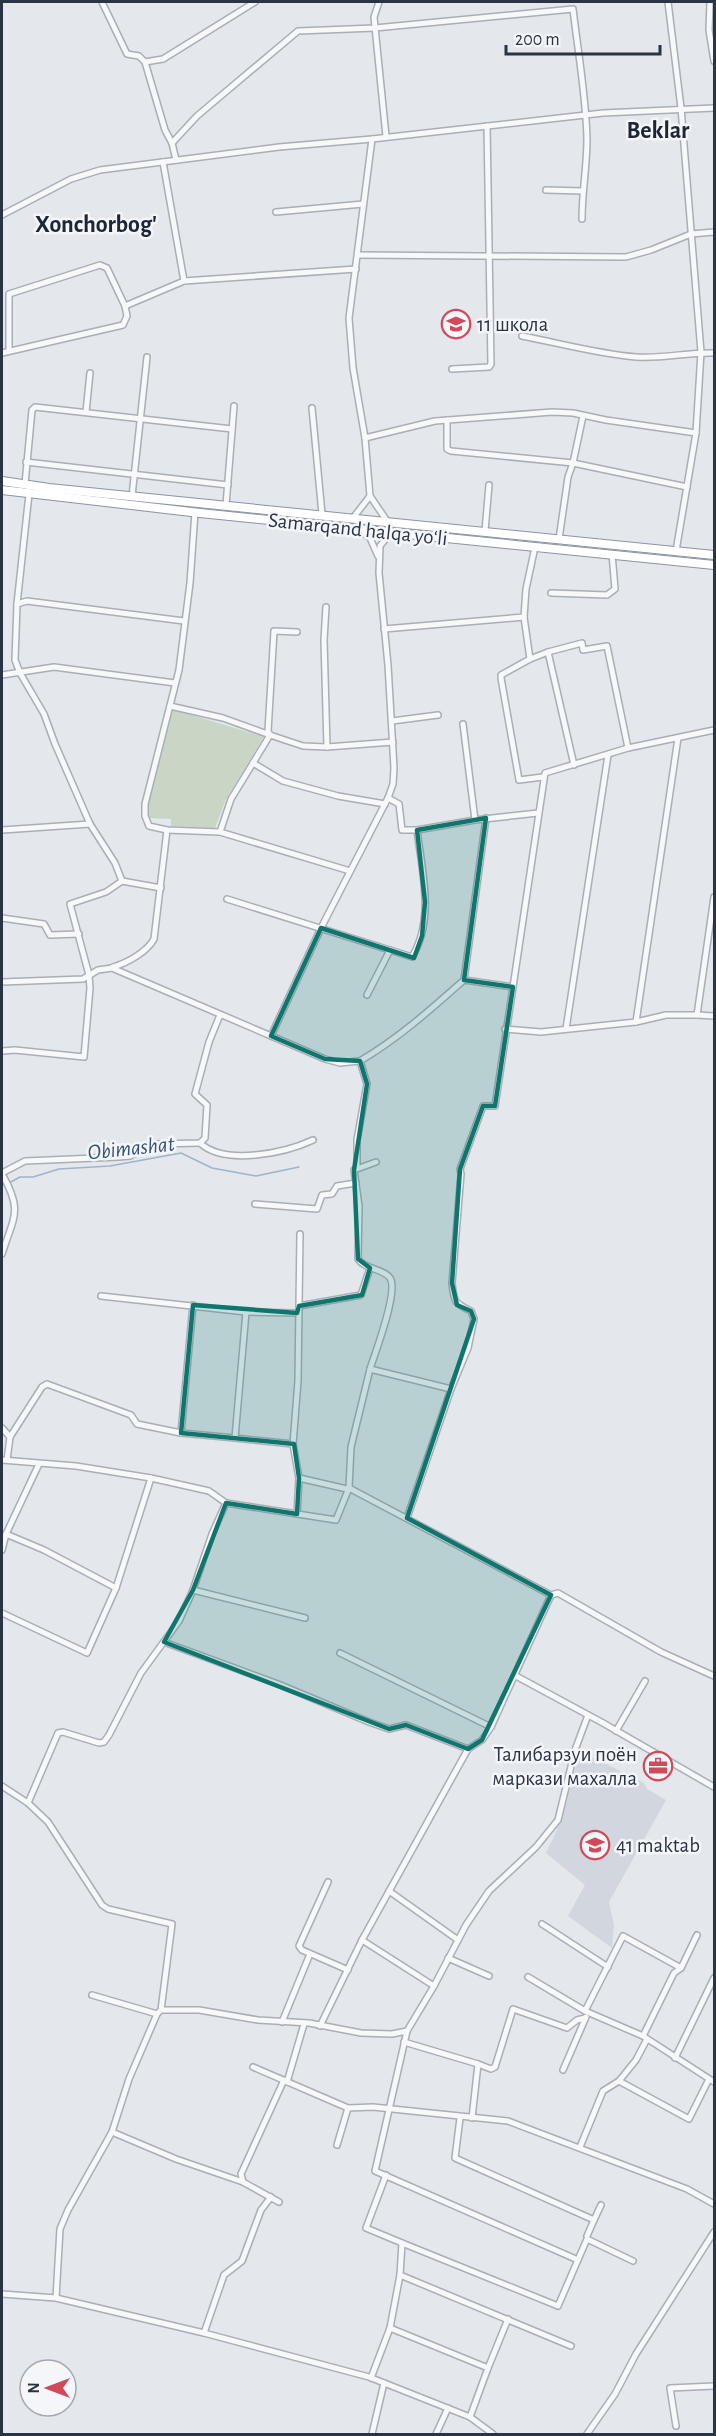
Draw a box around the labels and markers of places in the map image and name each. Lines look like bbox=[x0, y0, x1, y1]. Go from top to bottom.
school or university icon: 11 школа bbox=[440, 308, 472, 340]
place label: 11 школа bbox=[477, 314, 549, 335]
place label: Талибарзуи поён маркази махалла bbox=[492, 1744, 637, 1789]
office icon: Талибарзуи поён маркази махалла bbox=[642, 1750, 674, 1782]
school or university icon: 41 maktab bbox=[579, 1829, 611, 1861]
place label: 41 maktab bbox=[616, 1835, 700, 1856]

